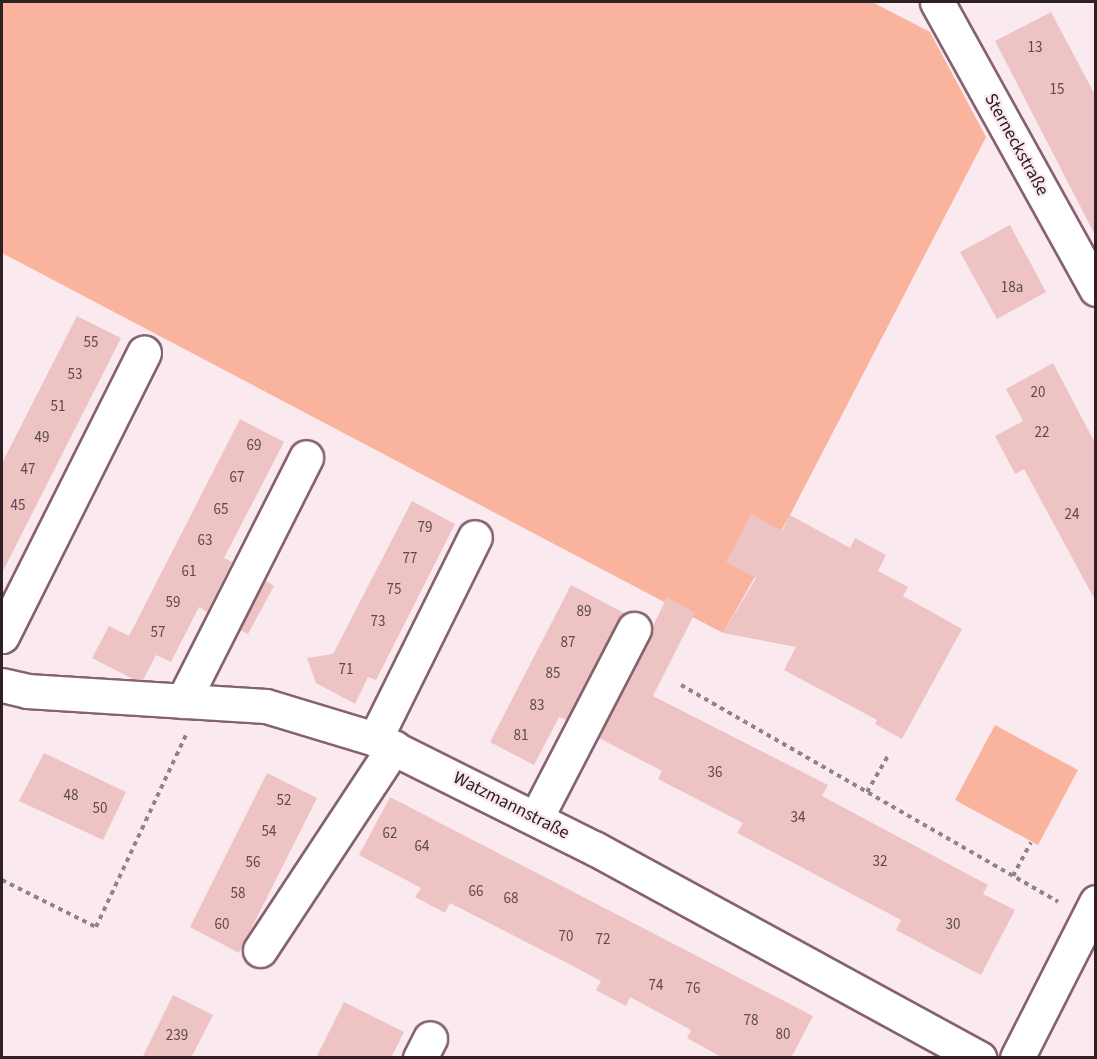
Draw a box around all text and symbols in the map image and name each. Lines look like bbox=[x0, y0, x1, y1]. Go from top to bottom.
house number: 13 bbox=[1028, 39, 1042, 57]
house number: 15 bbox=[1050, 81, 1064, 99]
street label: Sterneckstraße bbox=[979, 90, 1053, 200]
house number: 18a bbox=[1001, 279, 1023, 297]
house number: 55 bbox=[84, 334, 98, 352]
house number: 53 bbox=[68, 366, 82, 384]
house number: 20 bbox=[1031, 384, 1045, 402]
house number: 51 bbox=[51, 398, 65, 416]
house number: 22 bbox=[1035, 424, 1049, 442]
house number: 49 bbox=[35, 429, 49, 447]
house number: 69 bbox=[247, 437, 261, 455]
house number: 47 bbox=[21, 461, 35, 479]
house number: 67 bbox=[230, 469, 244, 487]
house number: 45 bbox=[11, 497, 25, 515]
house number: 65 bbox=[214, 501, 228, 519]
house number: 24 bbox=[1065, 506, 1079, 524]
house number: 79 bbox=[418, 519, 432, 537]
house number: 63 bbox=[198, 532, 212, 550]
house number: 77 bbox=[403, 550, 417, 568]
house number: 61 bbox=[182, 563, 196, 581]
house number: 75 bbox=[387, 581, 401, 599]
house number: 59 bbox=[166, 594, 180, 612]
house number: 89 bbox=[577, 603, 591, 621]
house number: 73 bbox=[371, 613, 385, 631]
house number: 57 bbox=[151, 624, 165, 642]
house number: 87 bbox=[561, 634, 575, 652]
house number: 71 bbox=[339, 661, 353, 679]
house number: 85 bbox=[546, 665, 560, 683]
house number: 83 bbox=[530, 697, 544, 715]
house number: 81 bbox=[514, 727, 528, 745]
house number: 36 bbox=[708, 764, 722, 782]
street label: Watzmannstraße bbox=[449, 767, 573, 845]
house number: 48 bbox=[64, 787, 78, 805]
house number: 52 bbox=[277, 792, 291, 810]
house number: 50 bbox=[93, 800, 107, 818]
house number: 34 bbox=[791, 809, 805, 827]
house number: 54 bbox=[262, 823, 276, 841]
house number: 62 bbox=[383, 825, 397, 843]
house number: 64 bbox=[415, 838, 429, 856]
house number: 32 bbox=[873, 853, 887, 871]
house number: 56 bbox=[246, 854, 260, 872]
house number: 66 bbox=[469, 883, 483, 901]
house number: 58 bbox=[231, 885, 245, 903]
house number: 68 bbox=[504, 890, 518, 908]
house number: 60 bbox=[215, 916, 229, 934]
house number: 30 bbox=[946, 916, 960, 934]
house number: 70 bbox=[559, 928, 573, 946]
house number: 72 bbox=[596, 931, 610, 949]
house number: 74 bbox=[649, 977, 663, 995]
house number: 76 bbox=[686, 980, 700, 998]
house number: 78 bbox=[744, 1012, 758, 1030]
house number: 80 bbox=[776, 1026, 790, 1044]
house number: 239 bbox=[166, 1027, 188, 1045]

